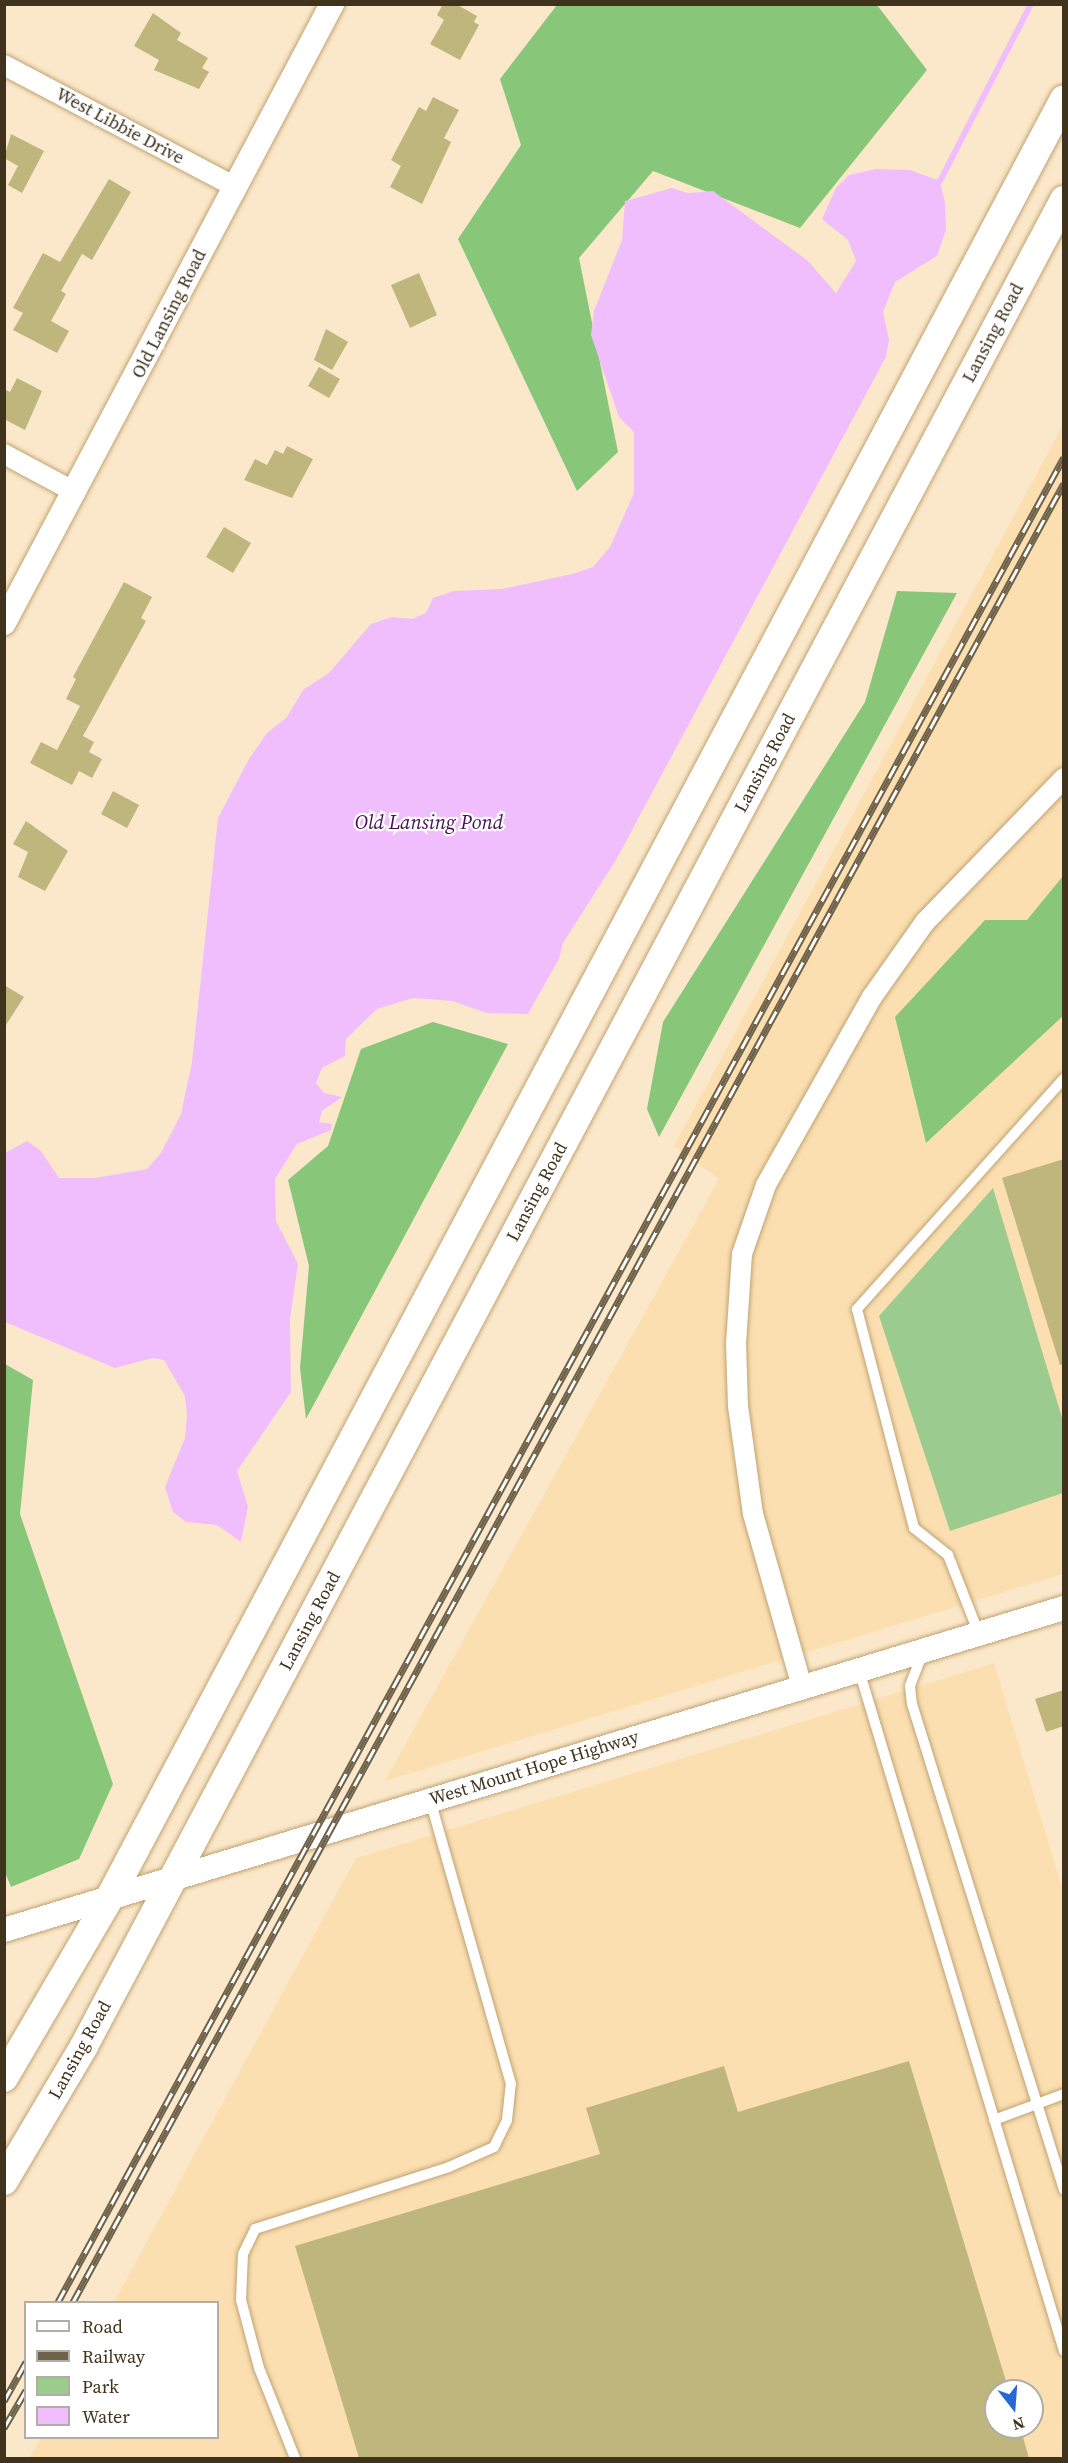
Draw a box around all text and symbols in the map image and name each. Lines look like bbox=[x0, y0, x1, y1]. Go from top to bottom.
street label: West Libbie Drive bbox=[52, 83, 188, 169]
street label: Old Lansing Road bbox=[127, 246, 211, 382]
street label: Lansing Road bbox=[958, 280, 1028, 386]
street label: Lansing Road bbox=[730, 710, 800, 816]
water label: Old Lansing Pond bbox=[355, 810, 503, 834]
street label: Lansing Road bbox=[502, 1139, 572, 1245]
street label: Lansing Road bbox=[275, 1568, 345, 1674]
street label: West Mount Hope Highway bbox=[427, 1726, 641, 1810]
street label: Lansing Road bbox=[44, 1997, 116, 2103]
legend bbox=[24, 2301, 219, 2439]
text: Road bbox=[82, 2314, 123, 2339]
text: Railway bbox=[82, 2344, 145, 2369]
text: Park bbox=[82, 2374, 119, 2399]
north arrow bbox=[984, 2379, 1044, 2439]
text: Water bbox=[82, 2404, 130, 2429]
text: N bbox=[1010, 2412, 1027, 2437]

